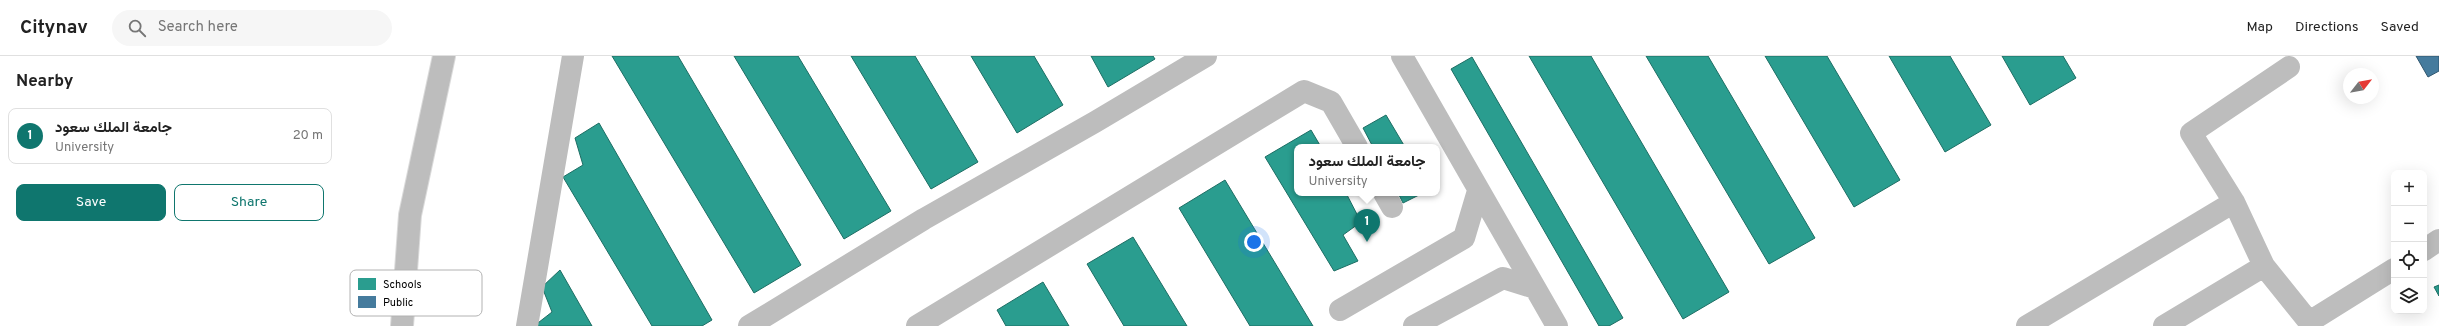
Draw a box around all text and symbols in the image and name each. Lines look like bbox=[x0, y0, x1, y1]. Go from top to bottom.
search box bbox=[112, 10, 392, 46]
text: Citynav bbox=[20, 16, 88, 40]
icon: search bbox=[126, 17, 148, 39]
text: Search here bbox=[158, 18, 238, 37]
text: Map bbox=[2247, 19, 2273, 36]
text: Directions bbox=[2295, 19, 2359, 36]
text: Saved bbox=[2381, 19, 2419, 36]
north arrow bbox=[2343, 68, 2379, 104]
text: Nearby bbox=[16, 71, 73, 93]
text: جامعة الملك سعود bbox=[55, 119, 172, 138]
text: 1 bbox=[27, 128, 33, 144]
text: 20 m bbox=[293, 128, 323, 144]
text: University bbox=[55, 140, 114, 156]
popup bbox=[1294, 144, 1440, 196]
text: جامعة الملك سعود bbox=[1309, 153, 1425, 172]
map controls bbox=[2391, 170, 2427, 314]
button: + bbox=[2391, 170, 2427, 206]
text: University bbox=[1309, 174, 1368, 190]
button: Save bbox=[16, 184, 166, 221]
button: Share bbox=[174, 184, 324, 221]
button: − bbox=[2391, 206, 2427, 242]
pin: 1 bbox=[1354, 209, 1380, 242]
your location bbox=[1244, 232, 1264, 252]
button: locate bbox=[2391, 242, 2427, 278]
legend bbox=[350, 270, 482, 316]
text: Schools bbox=[383, 278, 422, 292]
button: layers bbox=[2391, 278, 2427, 314]
text: Public bbox=[383, 296, 413, 310]

